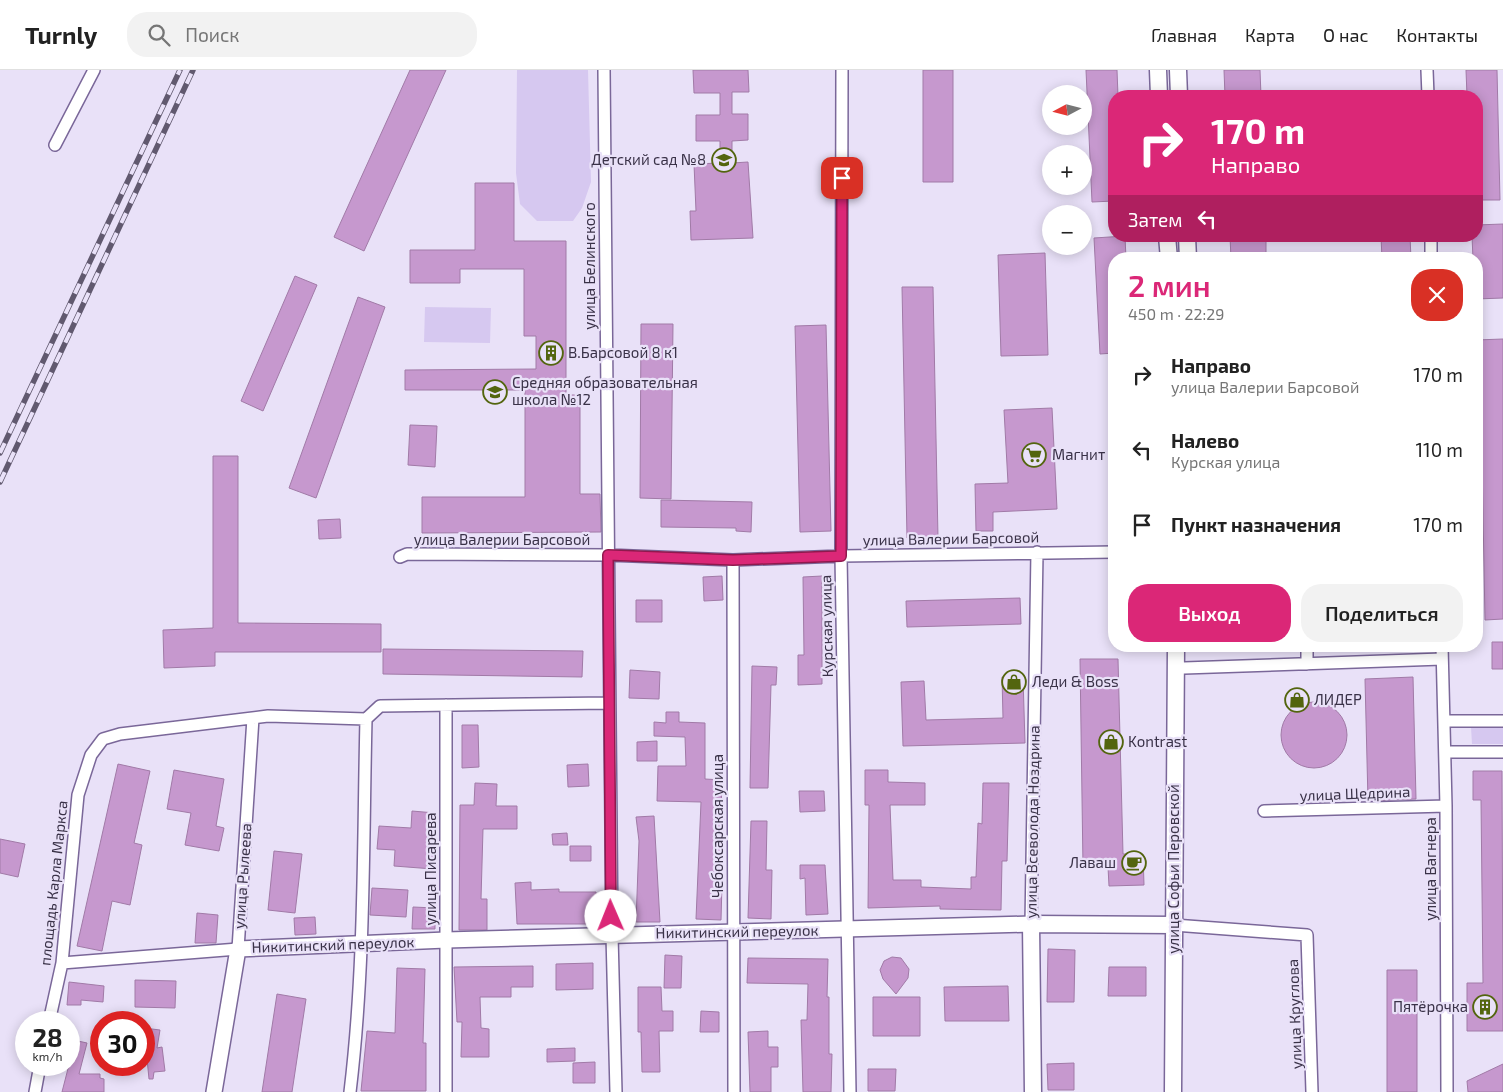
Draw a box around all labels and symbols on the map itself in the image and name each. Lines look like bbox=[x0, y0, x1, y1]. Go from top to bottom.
north arrow bbox=[1042, 85, 1092, 135]
school or university icon: Детский сад №8 bbox=[711, 147, 737, 173]
place label: Детский сад №8 bbox=[591, 150, 706, 168]
pin bbox=[821, 157, 863, 199]
street label: улица Белинского bbox=[580, 202, 599, 330]
building icon: В.Барсовой 8 к1 bbox=[538, 340, 564, 366]
place label: В.Барсовой 8 к1 bbox=[568, 343, 678, 361]
place label: Средняя образовательная школа №12 bbox=[512, 373, 698, 408]
school or university icon: Средняя образовательная школа №12 bbox=[482, 379, 508, 405]
supermarket icon: Магнит bbox=[1021, 442, 1047, 468]
place label: Магнит bbox=[1052, 445, 1105, 463]
street label: улица Валерии Барсовой bbox=[863, 527, 1039, 550]
street label: улица Валерии Барсовой bbox=[414, 530, 590, 549]
street label: Курская улица bbox=[816, 575, 837, 677]
shop icon: Леди & Boss bbox=[1001, 669, 1027, 695]
place label: Леди & Boss bbox=[1032, 672, 1119, 690]
shop icon: ЛИДЕР bbox=[1284, 687, 1310, 713]
place label: ЛИДЕР bbox=[1314, 690, 1362, 708]
street label: улица Всеволода Ноздрина bbox=[1021, 725, 1044, 919]
shop icon: Kontrast bbox=[1098, 729, 1124, 755]
place label: Kontrast bbox=[1128, 732, 1187, 750]
street label: Чебоксарская улица bbox=[708, 754, 727, 898]
street label: улица Щедрина bbox=[1299, 782, 1411, 805]
street label: улица Софьи Перовской bbox=[1164, 784, 1183, 954]
street label: площадь Карла Маркса bbox=[35, 799, 71, 966]
street label: улица Писарева bbox=[421, 812, 440, 926]
street label: улица Вагнера bbox=[1421, 817, 1440, 921]
street label: улица Рылеева bbox=[229, 822, 256, 930]
cafe icon: Лаваш bbox=[1121, 850, 1147, 876]
place label: Лаваш bbox=[1069, 853, 1116, 871]
position arrow bbox=[584, 889, 636, 941]
street label: Никитинский переулок bbox=[655, 921, 819, 942]
street label: Никитинский переулок bbox=[251, 932, 415, 957]
street label: улица Круглова bbox=[1283, 959, 1306, 1070]
building icon: Пятёрочка bbox=[1472, 994, 1498, 1020]
place label: Пятёрочка bbox=[1393, 997, 1468, 1015]
speed limit sign: 30 bbox=[90, 1011, 155, 1076]

